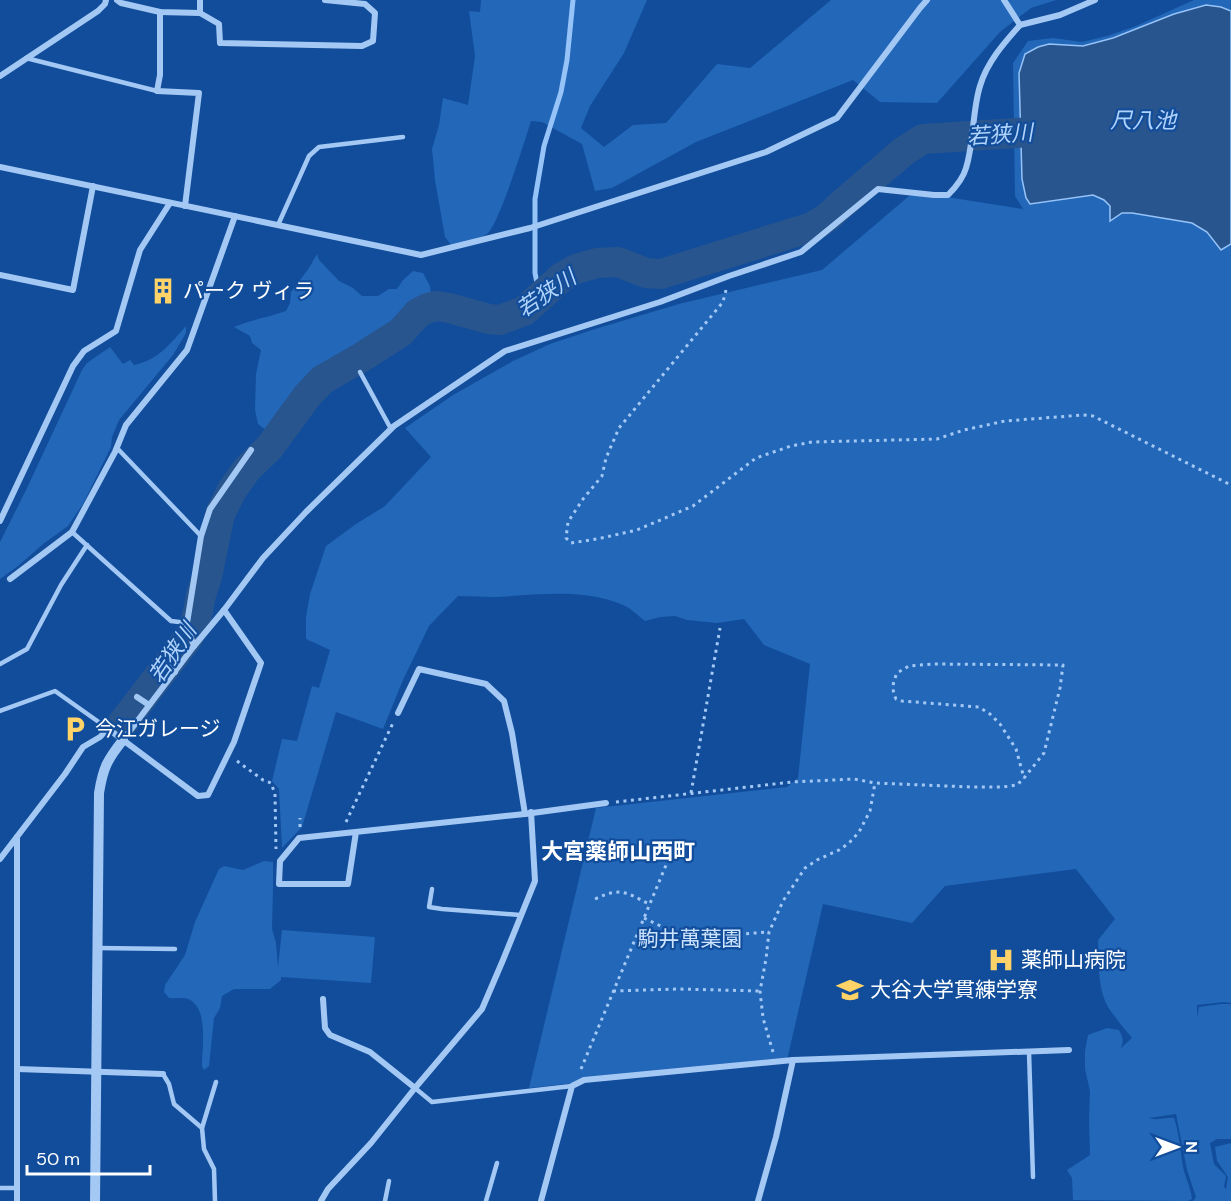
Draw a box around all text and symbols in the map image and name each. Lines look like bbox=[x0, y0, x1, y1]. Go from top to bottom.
water label: 尺八池 bbox=[1110, 106, 1178, 135]
water label: 若狭川 bbox=[966, 118, 1036, 151]
water label: 若狭川 bbox=[511, 262, 583, 324]
building icon: パーク ヴィラ bbox=[148, 276, 178, 306]
place label: パーク ヴィラ bbox=[183, 277, 315, 305]
water label: 若狭川 bbox=[142, 616, 204, 689]
parking icon: 今江ガレージ bbox=[60, 714, 90, 744]
place label: 今江ガレージ bbox=[95, 715, 221, 743]
district label: 大宮薬師山西町 bbox=[541, 837, 695, 866]
park label: 駒井萬葉園 bbox=[638, 925, 743, 953]
hospital icon: 薬師山病院 bbox=[986, 945, 1016, 975]
place label: 薬師山病院 bbox=[1021, 946, 1126, 974]
school or university icon: 大谷大学貫練学寮 bbox=[835, 975, 865, 1005]
place label: 大谷大学貫練学寮 bbox=[870, 976, 1038, 1004]
north arrow bbox=[1147, 1117, 1207, 1177]
scale bar bbox=[27, 1138, 150, 1176]
text: N bbox=[1181, 1141, 1202, 1153]
text: 50 m bbox=[36, 1147, 80, 1171]

